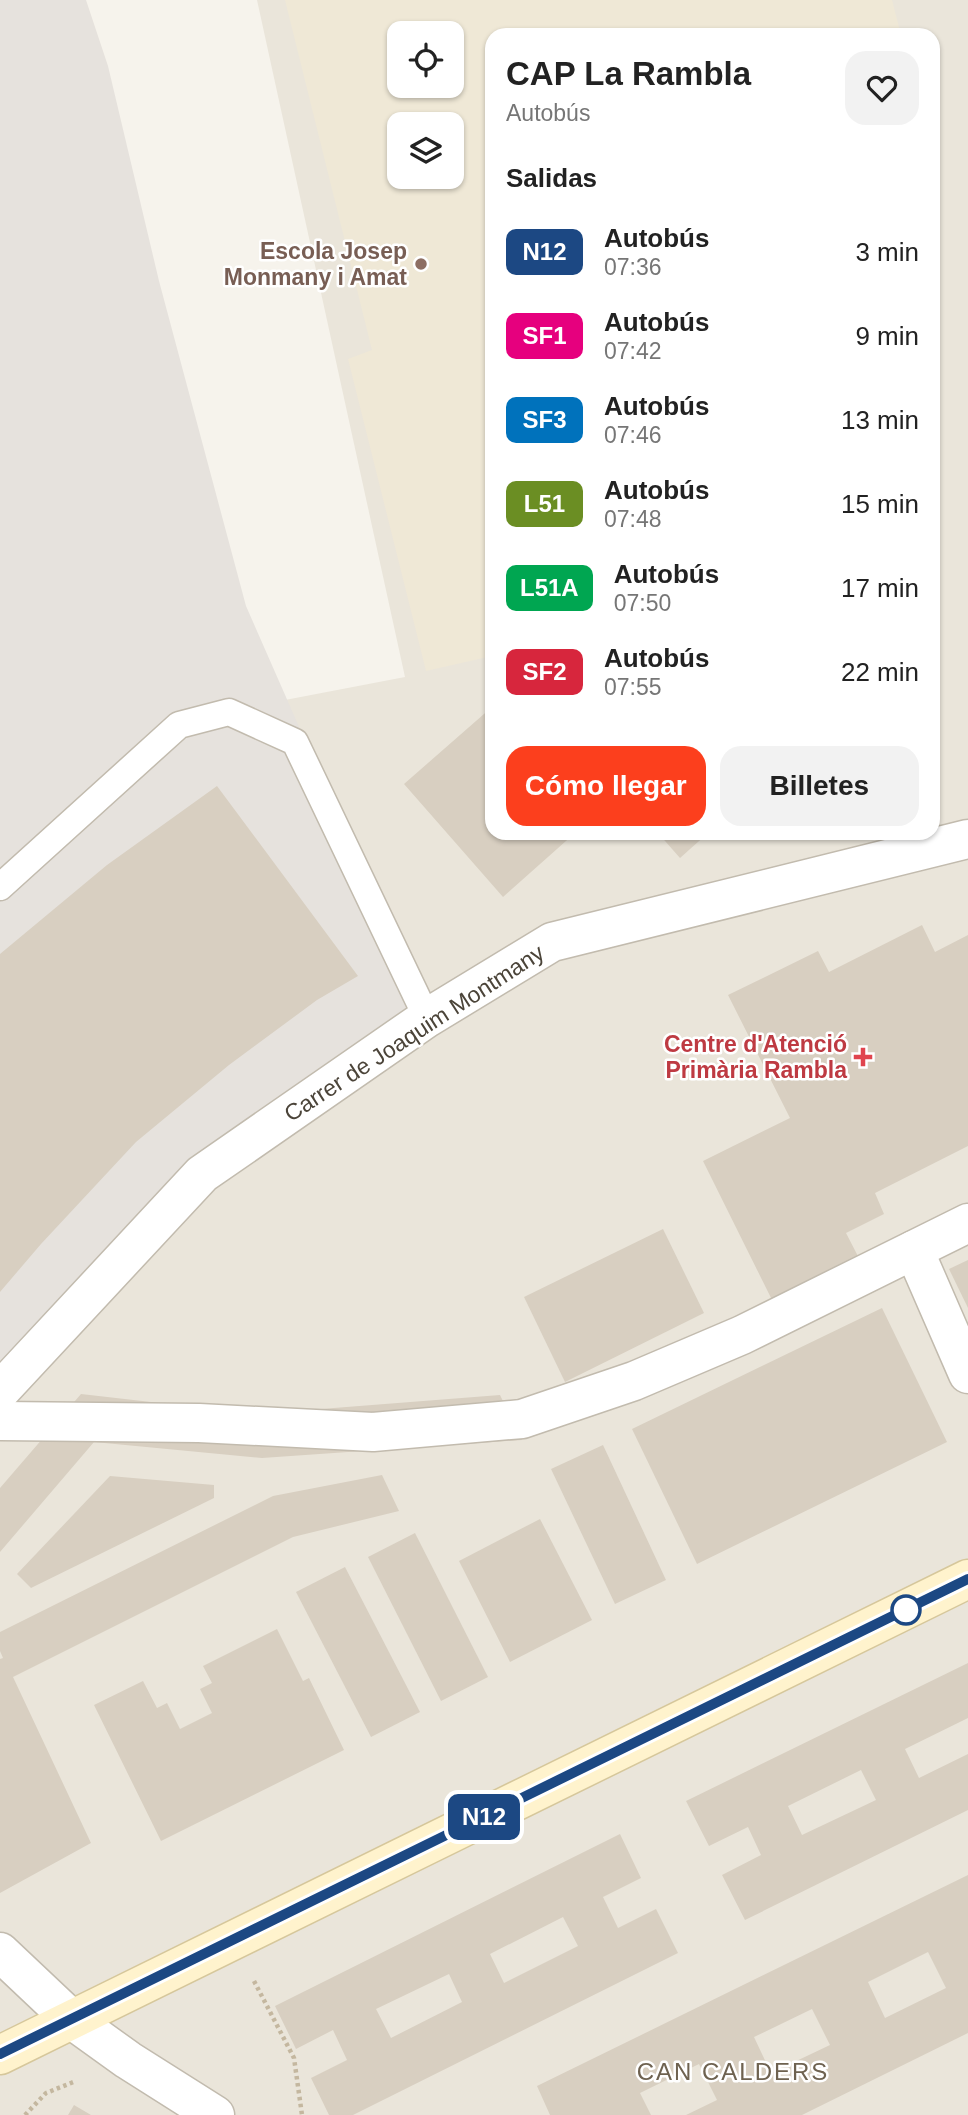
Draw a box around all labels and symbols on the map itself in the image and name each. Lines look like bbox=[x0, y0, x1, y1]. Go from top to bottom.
place label: Escola Josep Monmany i Amat bbox=[224, 238, 407, 290]
marker: Escola Josep Monmany i Amat bbox=[413, 256, 429, 272]
street label: Carrer de Joaquim Montmany bbox=[279, 939, 549, 1127]
place label: Centre d'Atenció Primària Rambla bbox=[664, 1031, 847, 1083]
marker: Centre d'Atenció Primària Rambla bbox=[853, 1047, 873, 1067]
unlabelled marker bbox=[891, 1595, 921, 1625]
line badge: N12 bbox=[444, 1794, 524, 1840]
district label: CAN CALDERS bbox=[637, 2058, 829, 2085]

